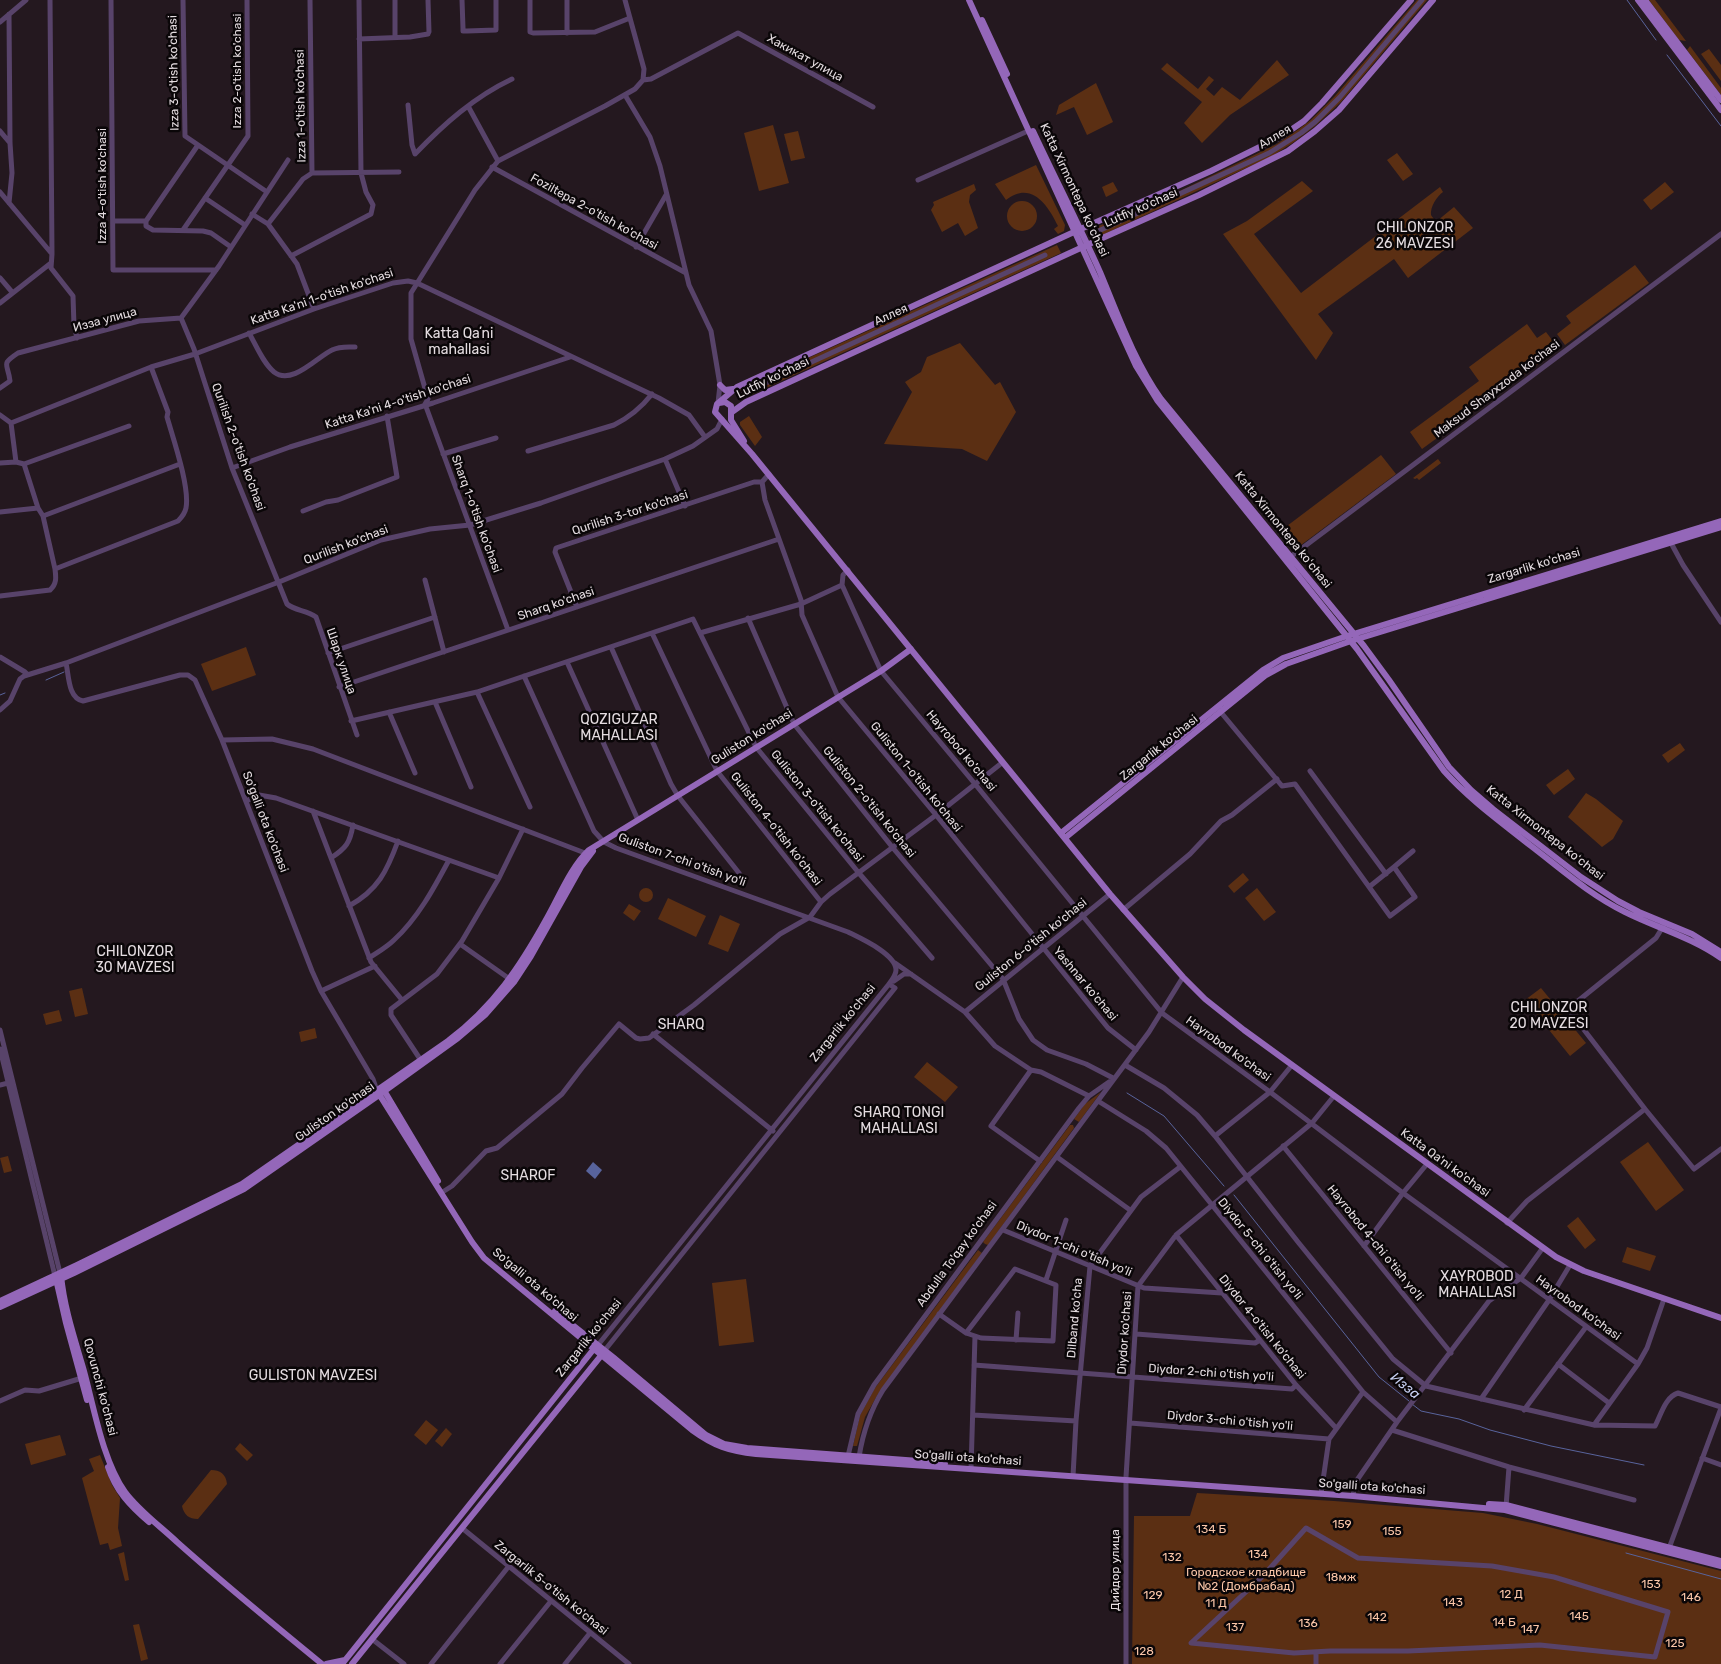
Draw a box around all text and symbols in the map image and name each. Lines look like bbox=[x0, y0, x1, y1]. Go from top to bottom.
street label: Izza 2-o'tish ko'chasi bbox=[231, 13, 245, 129]
street label: Izza 3-o'tish ko'chasi bbox=[166, 15, 182, 131]
street label: Хакикат улица bbox=[765, 31, 845, 85]
street label: Izza 1-o'tish ko'chasi bbox=[293, 49, 309, 163]
street label: Katta Xirmontepa koʻchasi bbox=[1037, 121, 1111, 259]
street label: Аллея bbox=[1256, 122, 1294, 152]
street label: Izza 4-o'tish ko'chasi bbox=[96, 128, 110, 244]
street label: Foziltepa 2-o'tish ko'chasi bbox=[528, 171, 660, 253]
street label: Lutfiy ko'chasi bbox=[1102, 185, 1180, 231]
district label: CHILONZOR 26 MAVZESI bbox=[1370, 220, 1460, 252]
street label: Katta Ka'ni 1-o'tish ko'chasi bbox=[249, 266, 395, 328]
street label: Аллея bbox=[872, 301, 910, 329]
street label: Изза улица bbox=[72, 305, 138, 335]
district label: Katta Qaʼni mahallasi bbox=[423, 326, 495, 358]
street label: Maksud Shayxzoda ko'chasi bbox=[1431, 337, 1563, 441]
street label: Lutfiy ko'chasi bbox=[734, 354, 812, 402]
street label: Katta Ka'ni 4-o'tish ko'chasi bbox=[323, 372, 473, 432]
street label: Qurilish 2-o'tish ko'chasi bbox=[208, 381, 268, 513]
street label: Sharq 1-o'tish ko'chasi bbox=[448, 453, 504, 575]
street label: Katta Xirmontepa koʻchasi bbox=[1232, 469, 1334, 591]
street label: Qurilish 3-tor ko'chasi bbox=[570, 487, 690, 539]
street label: Qurilish ko'chasi bbox=[302, 522, 390, 568]
street label: Zargarlik ko'chasi bbox=[1486, 545, 1582, 587]
street label: Sharq ko'chasi bbox=[516, 584, 596, 624]
street label: Шарк улица bbox=[323, 626, 359, 696]
street label: Guliston ko'chasi bbox=[709, 706, 795, 768]
street label: Hayrobod ko'chasi bbox=[923, 708, 999, 794]
district label: QOZIGUZAR MAHALLASI bbox=[575, 712, 663, 744]
street label: Zargarlik ko'chasi bbox=[1117, 712, 1201, 784]
street label: Guliston 1-o'tish ko'chasi bbox=[867, 719, 965, 835]
street label: Guliston 2-o'tish ko'chasi bbox=[820, 743, 918, 861]
street label: Guliston 3-o'tish ko'chasi bbox=[768, 747, 866, 865]
street label: So'galli ota ko'chasi bbox=[239, 769, 291, 875]
street label: Guliston 4-o'tish ko'chasi bbox=[727, 769, 825, 889]
street label: Katta Xirmontepa koʻchasi bbox=[1483, 783, 1607, 883]
street label: Guliston 7-chi o'tish yo'li bbox=[616, 830, 748, 890]
street label: Guliston 6-o'tish ko'chasi bbox=[972, 895, 1090, 995]
district label: CHILONZOR 30 MAVZESI bbox=[89, 944, 181, 976]
street label: Yashnar ko'chasi bbox=[1050, 944, 1120, 1024]
street label: Zargarlik ko'chasi bbox=[807, 981, 879, 1065]
district label: CHILONZOR 20 MAVZESI bbox=[1503, 1000, 1595, 1032]
street label: Hayrobod ko'chasi bbox=[1183, 1013, 1273, 1085]
district label: SHARQ bbox=[655, 1017, 707, 1033]
street label: Guliston ko'chasi bbox=[293, 1079, 377, 1145]
district label: SHARQ TONGI MAHALLASI bbox=[847, 1105, 951, 1138]
street label: Katta Qa'ni ko'chasi bbox=[1397, 1126, 1493, 1200]
district label: SHAROF bbox=[497, 1168, 559, 1184]
street label: Hayrobod 4-chi o'tish yo'li bbox=[1324, 1182, 1426, 1304]
street label: Diydor 5-chi o'tish yo'li bbox=[1215, 1195, 1305, 1303]
street label: Abdulla To'qay ko'chasi bbox=[914, 1198, 1000, 1310]
street label: Diydor 1-chi o'tish yo'li bbox=[1014, 1218, 1134, 1280]
street label: So'galli ota ko'chasi bbox=[489, 1245, 581, 1325]
district label: XAYROBOD MAHALLASI bbox=[1433, 1269, 1521, 1302]
street label: Diydor 4-o'tish ko'chasi bbox=[1216, 1272, 1308, 1382]
street label: Hayrobod ko'chasi bbox=[1533, 1272, 1623, 1344]
street label: Dilband ko'cha bbox=[1064, 1277, 1086, 1359]
street label: Diydor ko'chasi bbox=[1115, 1291, 1135, 1375]
street label: Zargarlik ko'chasi bbox=[553, 1296, 625, 1380]
street label: Qovunchi ko'chasi bbox=[80, 1337, 120, 1437]
street label: Diydor 2-chi o'tish yo'li bbox=[1148, 1361, 1274, 1385]
district label: GULISTON MAVZESI bbox=[239, 1368, 387, 1384]
water label: Изза bbox=[1387, 1369, 1423, 1403]
street label: Diydor 3-chi o'tish yo'li bbox=[1166, 1408, 1294, 1434]
street label: So'galli ota ko'chasi bbox=[914, 1447, 1022, 1469]
street label: So'galli ota ko'chasi bbox=[1318, 1476, 1426, 1498]
park label: 159 bbox=[1332, 1518, 1352, 1532]
park label: 134 Б bbox=[1196, 1523, 1226, 1537]
park label: 155 bbox=[1382, 1525, 1402, 1539]
street label: Дийдор улица bbox=[1109, 1529, 1123, 1611]
street label: Zargarlik 5-o'tish ko'chasi bbox=[491, 1538, 611, 1638]
park label: 134 bbox=[1248, 1548, 1268, 1562]
park label: 132 bbox=[1162, 1551, 1182, 1565]
park label: Городское кладбище №2 (Домбрабад) bbox=[1186, 1566, 1306, 1594]
park label: 18мж bbox=[1326, 1571, 1356, 1585]
park label: 153 bbox=[1641, 1578, 1661, 1592]
park label: 12 Д bbox=[1499, 1588, 1523, 1602]
park label: 129 bbox=[1143, 1589, 1163, 1603]
park label: 146 bbox=[1681, 1591, 1701, 1605]
park label: 143 bbox=[1443, 1596, 1463, 1610]
park label: 11 Д bbox=[1205, 1597, 1227, 1611]
park label: 145 bbox=[1569, 1610, 1589, 1624]
park label: 142 bbox=[1367, 1611, 1387, 1625]
park label: 14 Б bbox=[1492, 1616, 1516, 1630]
park label: 136 bbox=[1298, 1617, 1318, 1631]
park label: 137 bbox=[1226, 1621, 1244, 1635]
park label: 147 bbox=[1521, 1623, 1539, 1637]
park label: 125 bbox=[1665, 1637, 1685, 1651]
park label: 128 bbox=[1134, 1645, 1154, 1659]

